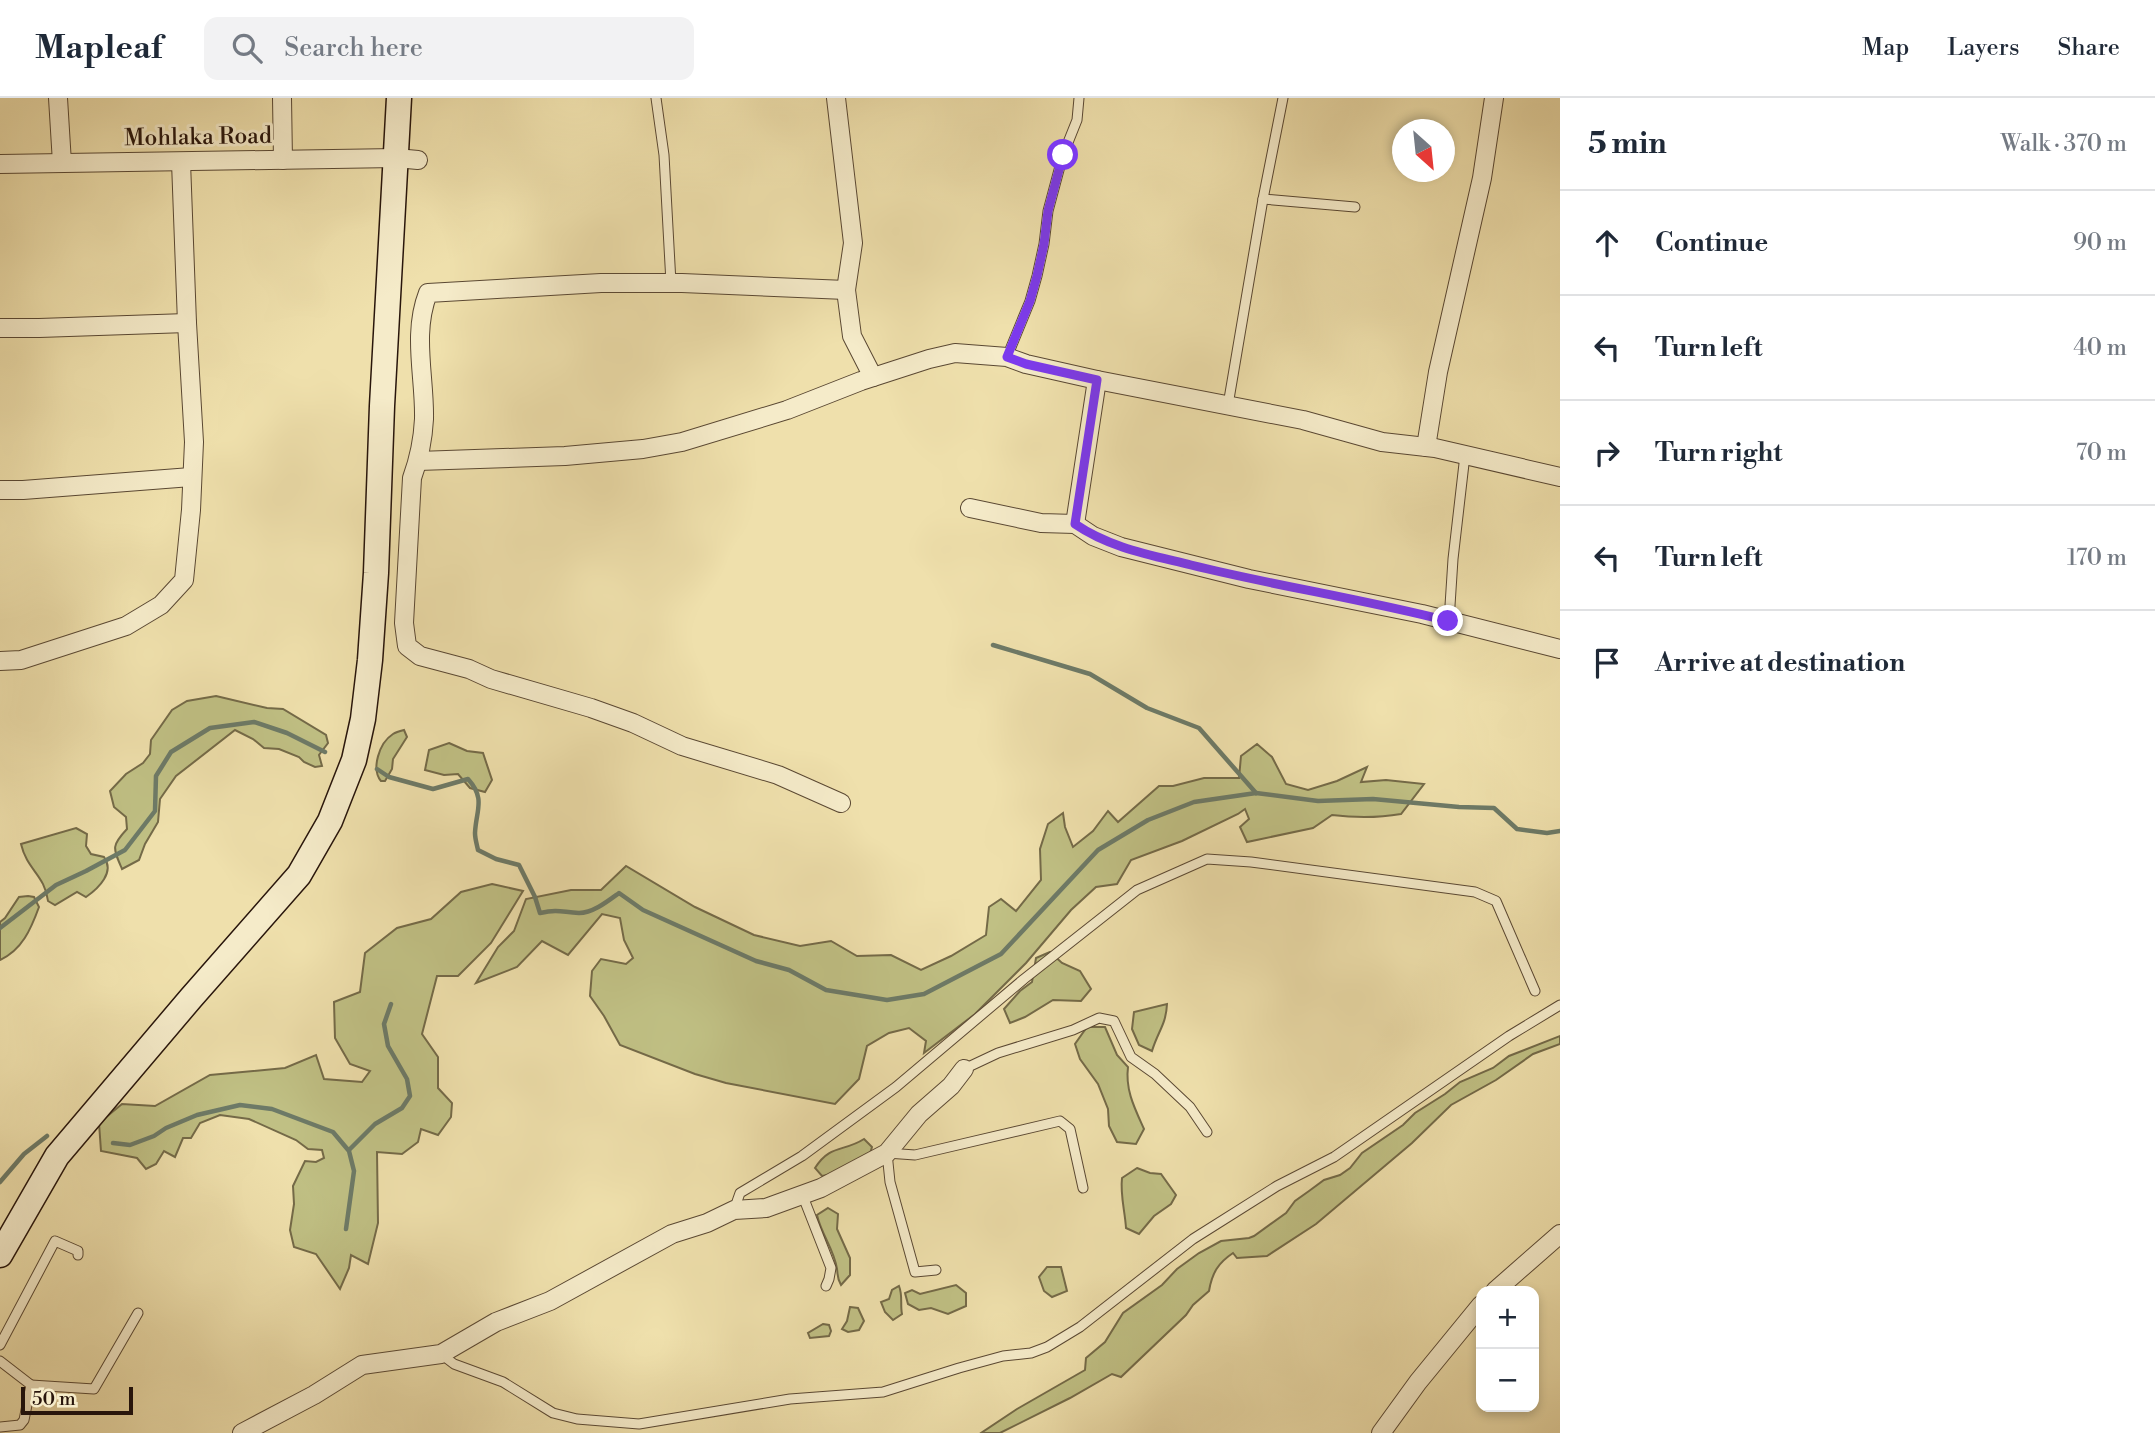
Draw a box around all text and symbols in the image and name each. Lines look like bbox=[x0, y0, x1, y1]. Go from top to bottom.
search box bbox=[204, 17, 694, 80]
text: Mapleaf bbox=[35, 28, 162, 69]
icon: search bbox=[228, 29, 266, 67]
text: Search here bbox=[284, 32, 423, 64]
text: Map bbox=[1862, 33, 1909, 63]
text: Layers bbox=[1947, 33, 2019, 63]
text: Share bbox=[2057, 33, 2120, 63]
north arrow bbox=[1392, 119, 1455, 182]
street label: Mohlaka Road bbox=[124, 122, 272, 152]
text: 5 min bbox=[1588, 125, 1667, 163]
text: Walk · 370 m bbox=[2000, 130, 2127, 158]
route start bbox=[1047, 139, 1078, 170]
icon: ahead bbox=[1588, 224, 1626, 262]
text: Continue bbox=[1655, 227, 1768, 259]
text: 90 m bbox=[2073, 229, 2127, 257]
icon: left bbox=[1588, 329, 1626, 367]
text: Turn left bbox=[1655, 332, 1763, 364]
text: 40 m bbox=[2073, 334, 2127, 362]
icon: right bbox=[1588, 434, 1626, 472]
text: Turn right bbox=[1655, 437, 1783, 469]
text: 70 m bbox=[2076, 439, 2127, 467]
icon: left bbox=[1588, 539, 1626, 577]
text: Turn left bbox=[1655, 542, 1763, 574]
text: 170 m bbox=[2067, 544, 2127, 572]
route end bbox=[1432, 605, 1463, 636]
icon: arrive bbox=[1588, 644, 1626, 682]
text: Arrive at destination bbox=[1655, 647, 1905, 679]
map controls bbox=[1476, 1286, 1539, 1412]
button: + bbox=[1476, 1286, 1539, 1349]
button: − bbox=[1476, 1349, 1539, 1412]
scale bar bbox=[21, 1384, 133, 1416]
text: 50 m bbox=[32, 1387, 76, 1411]

